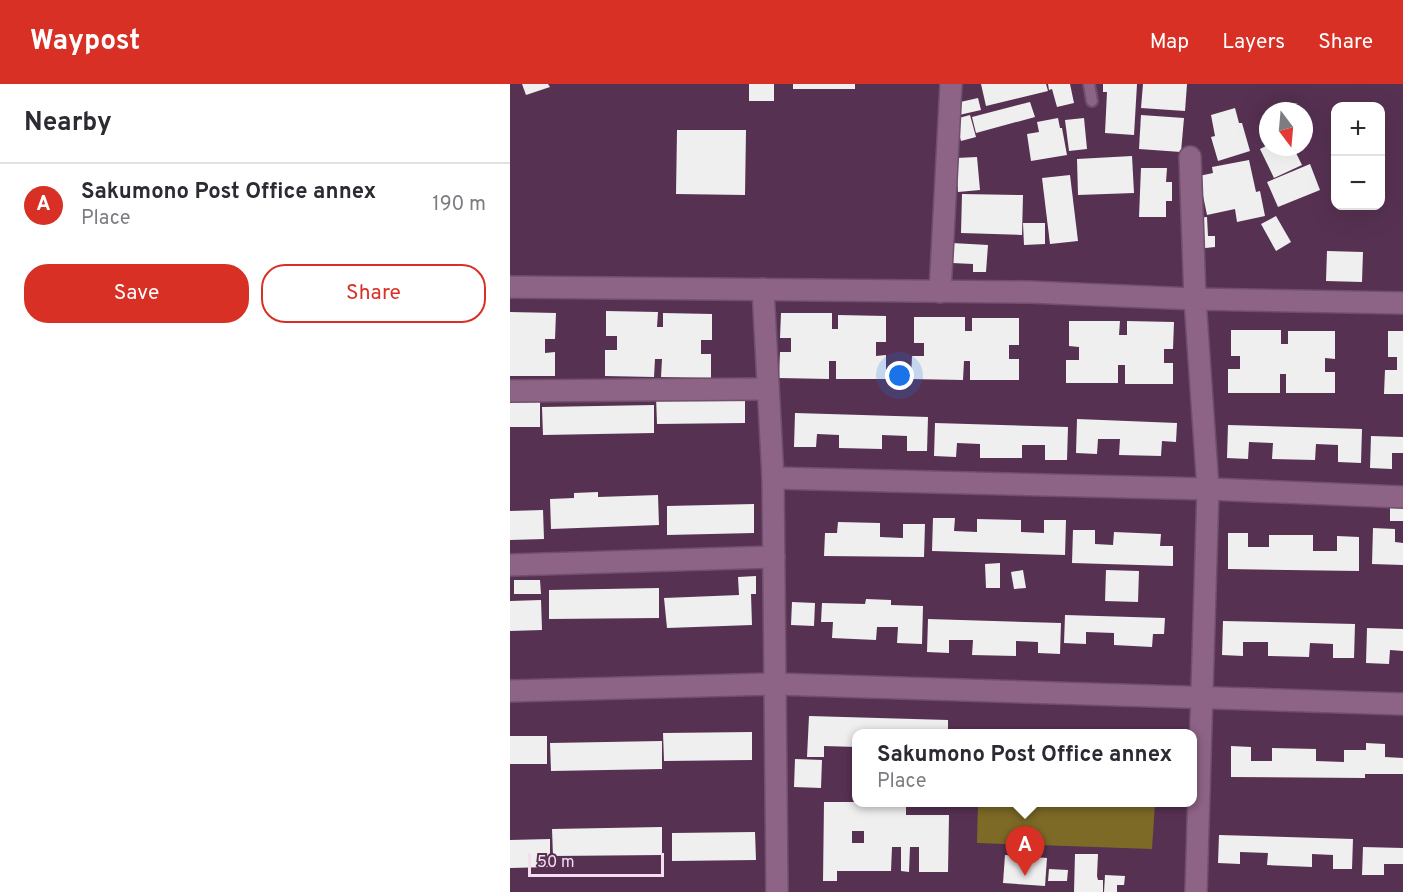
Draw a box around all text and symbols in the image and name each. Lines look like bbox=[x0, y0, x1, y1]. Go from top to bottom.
text: Waypost bbox=[30, 24, 140, 60]
text: Map bbox=[1150, 29, 1189, 56]
text: Layers bbox=[1222, 29, 1285, 56]
text: Share bbox=[1318, 29, 1373, 56]
north arrow bbox=[1259, 102, 1313, 156]
map controls bbox=[1331, 102, 1385, 210]
button: + bbox=[1331, 102, 1385, 156]
text: Nearby bbox=[24, 107, 112, 140]
button: − bbox=[1331, 156, 1385, 210]
text: Sakumono Post Office annex bbox=[81, 179, 376, 206]
text: A bbox=[36, 192, 51, 218]
text: 190 m bbox=[432, 192, 486, 218]
text: Place bbox=[81, 206, 131, 232]
button: Save bbox=[24, 264, 249, 323]
button: Share bbox=[261, 264, 486, 323]
your location bbox=[885, 361, 914, 390]
popup bbox=[852, 729, 1197, 807]
text: Sakumono Post Office annex bbox=[877, 742, 1172, 769]
text: Place bbox=[877, 769, 926, 795]
pin: A bbox=[1006, 826, 1044, 876]
scale bar bbox=[528, 850, 664, 878]
text: 50 m bbox=[537, 853, 575, 873]

